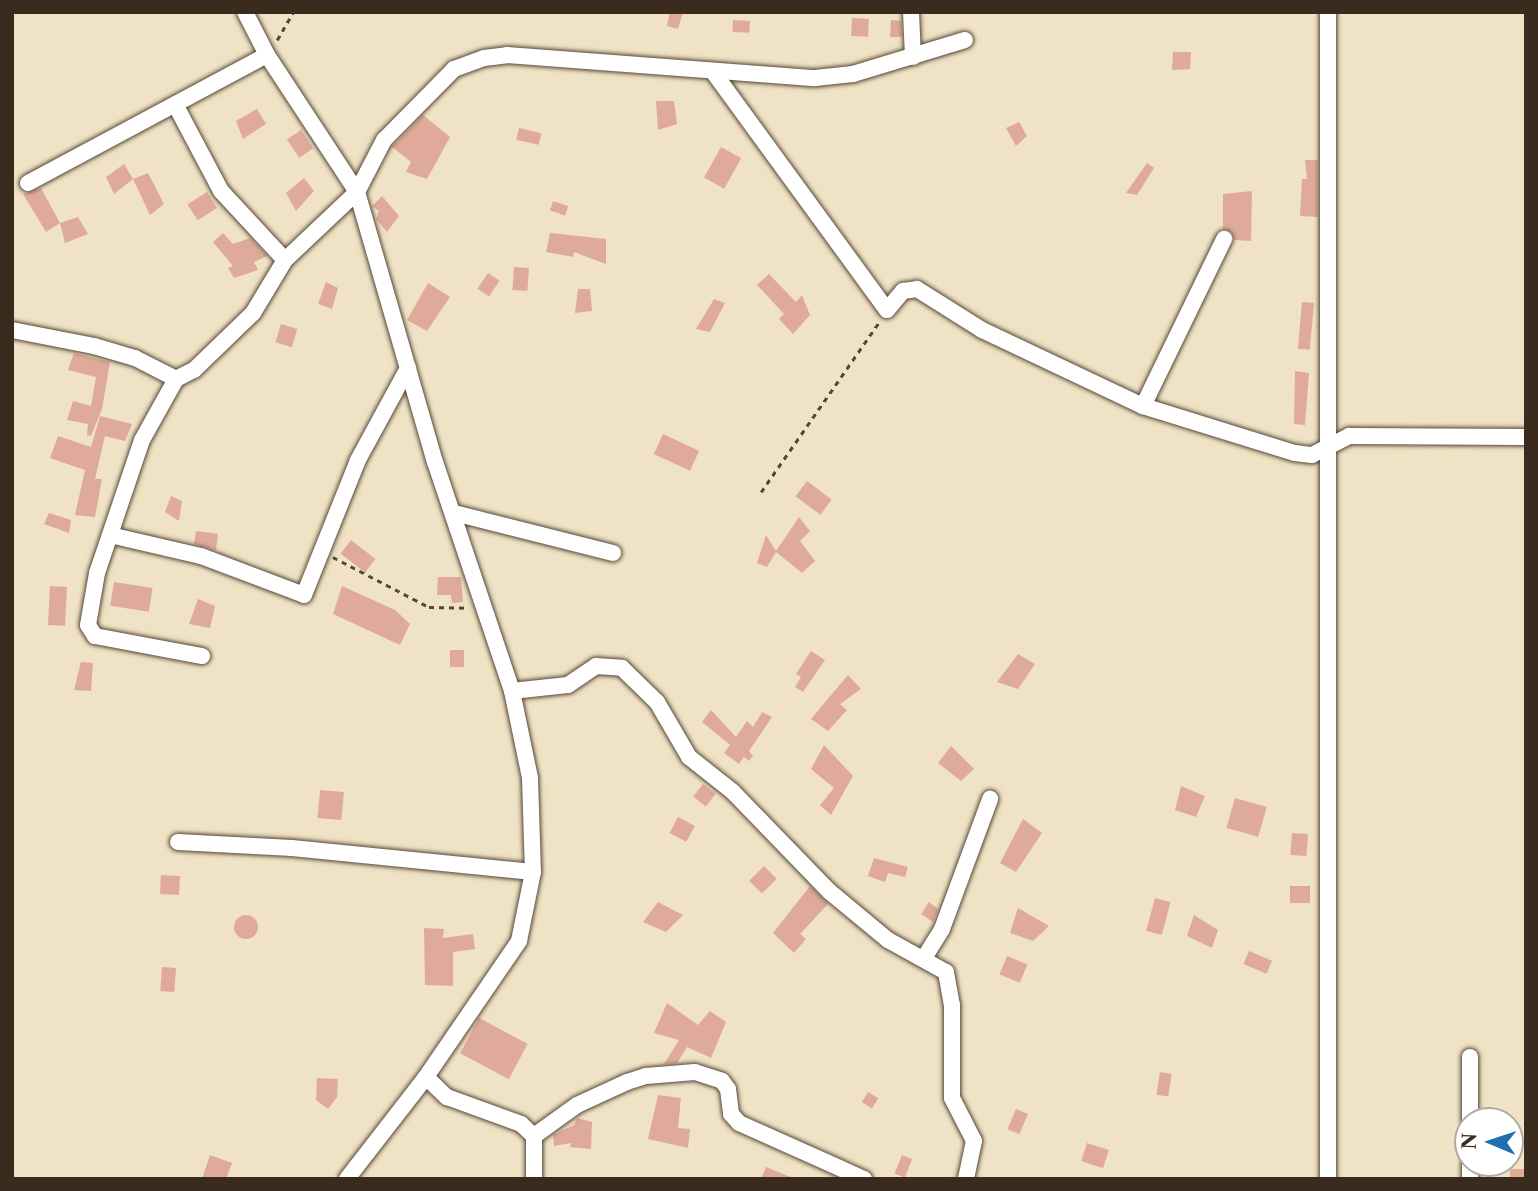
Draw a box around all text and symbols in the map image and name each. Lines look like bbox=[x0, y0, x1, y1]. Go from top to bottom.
north arrow bbox=[1454, 1107, 1524, 1177]
text: N bbox=[1458, 1133, 1481, 1150]

